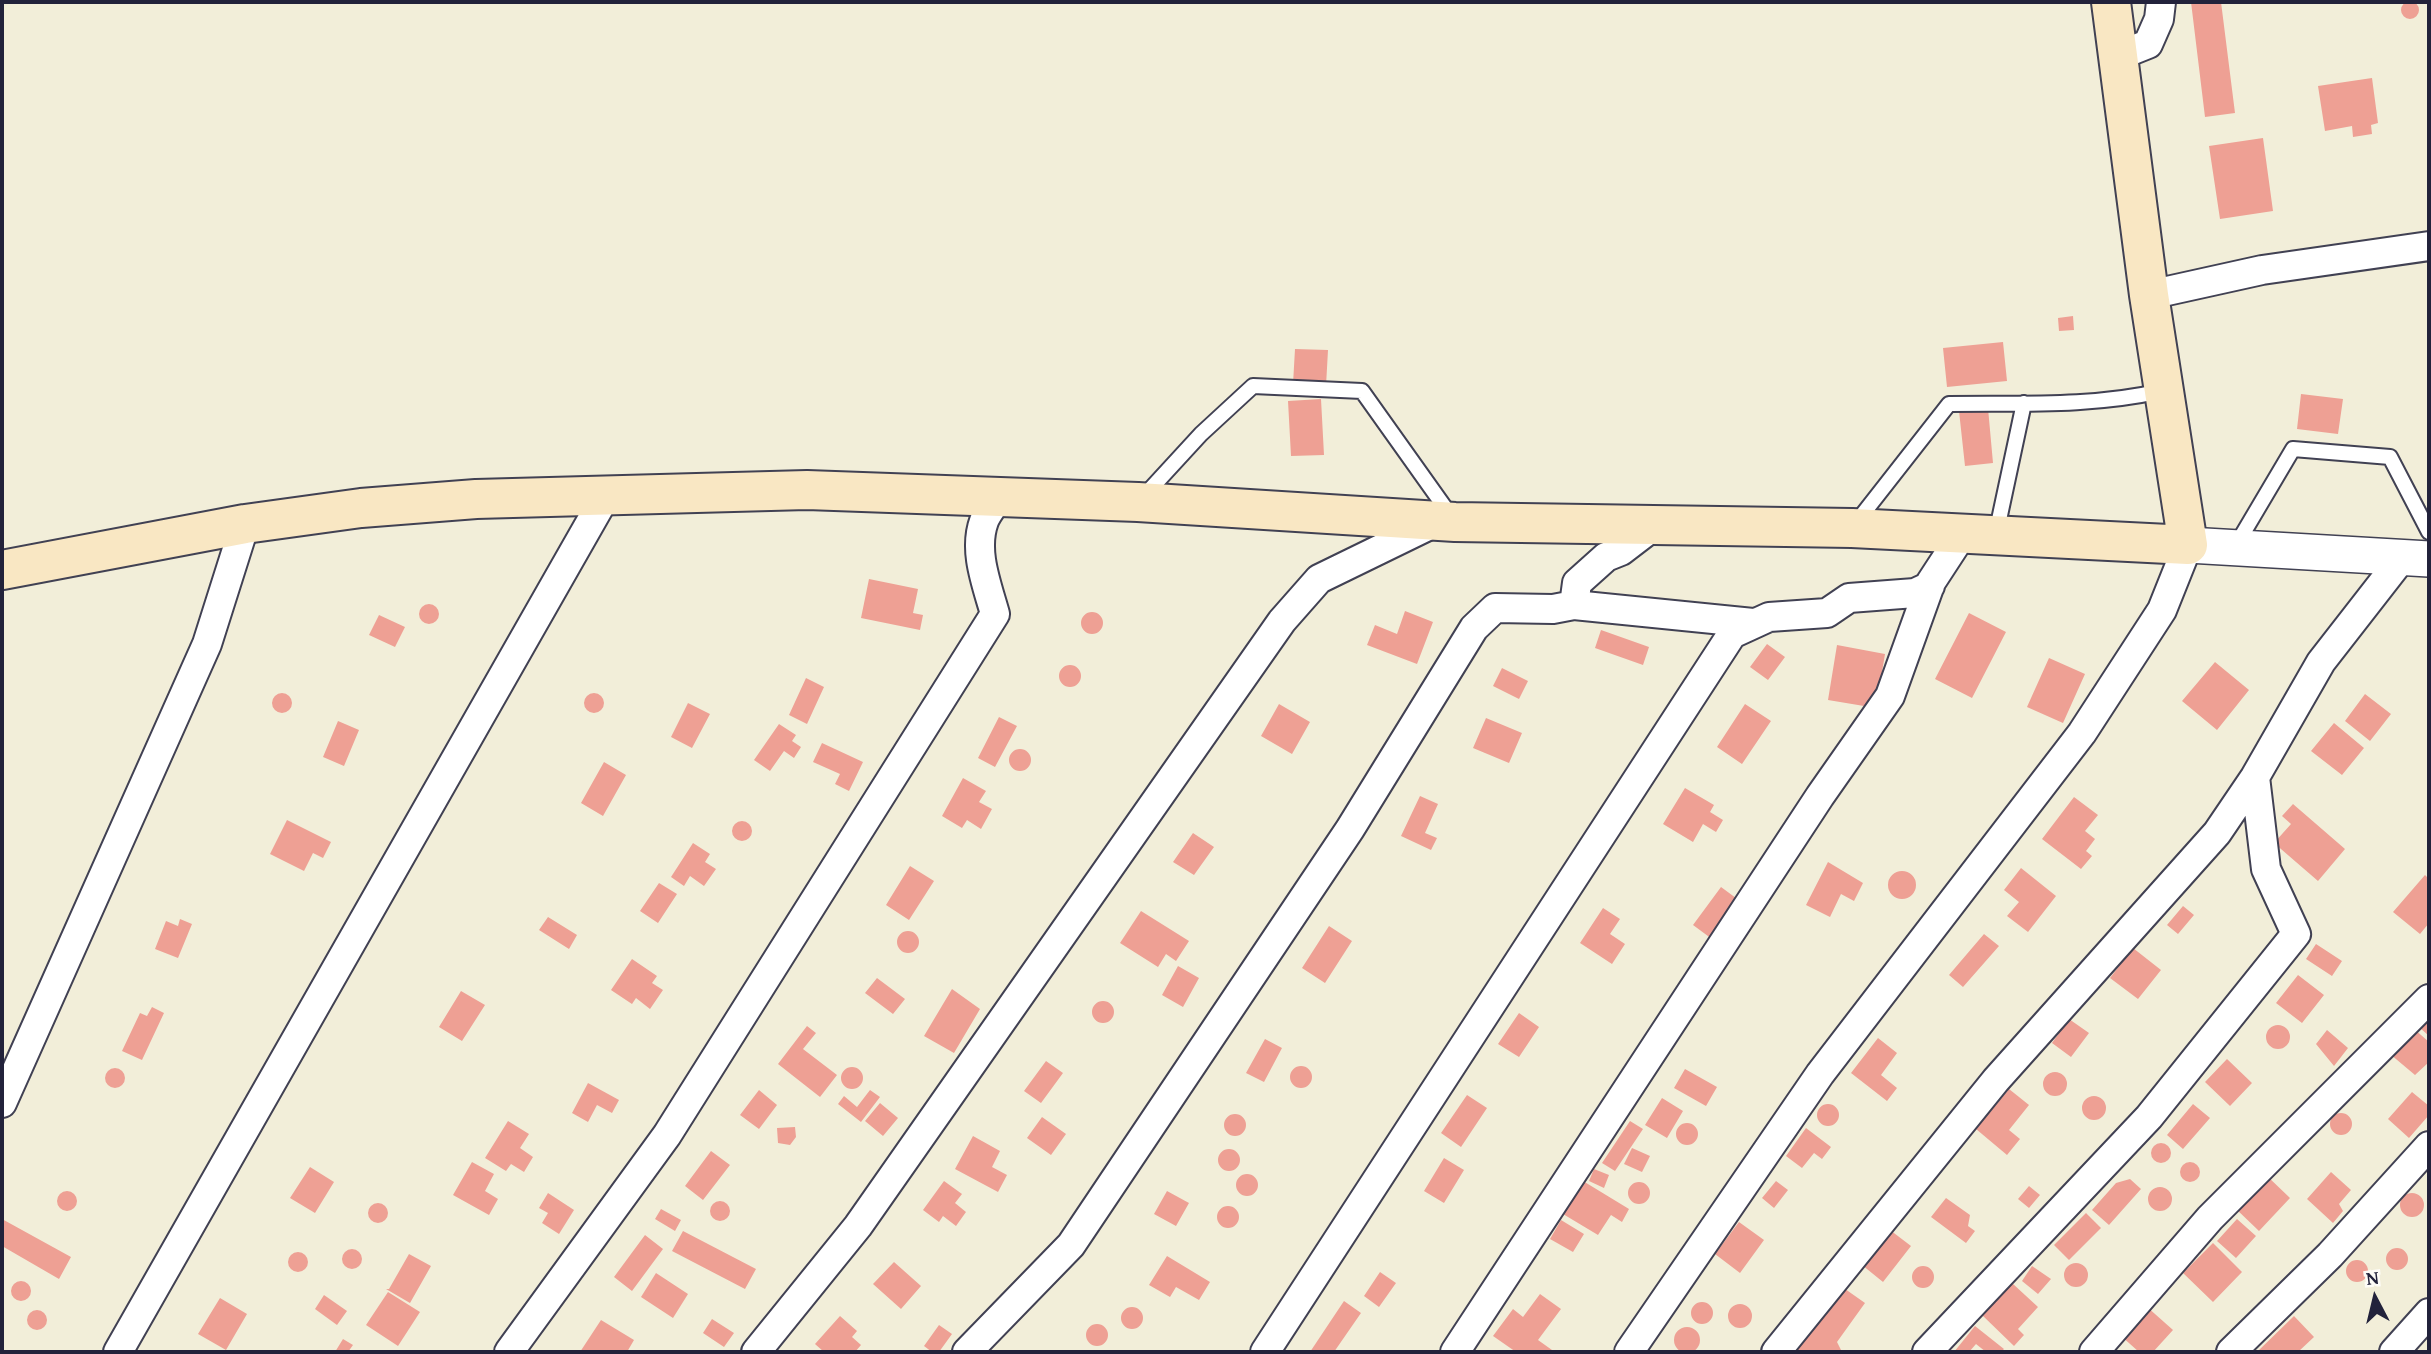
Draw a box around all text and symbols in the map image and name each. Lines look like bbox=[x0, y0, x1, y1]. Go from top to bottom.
text: N bbox=[2364, 1262, 2380, 1292]
north arrow bbox=[2340, 1263, 2410, 1333]

